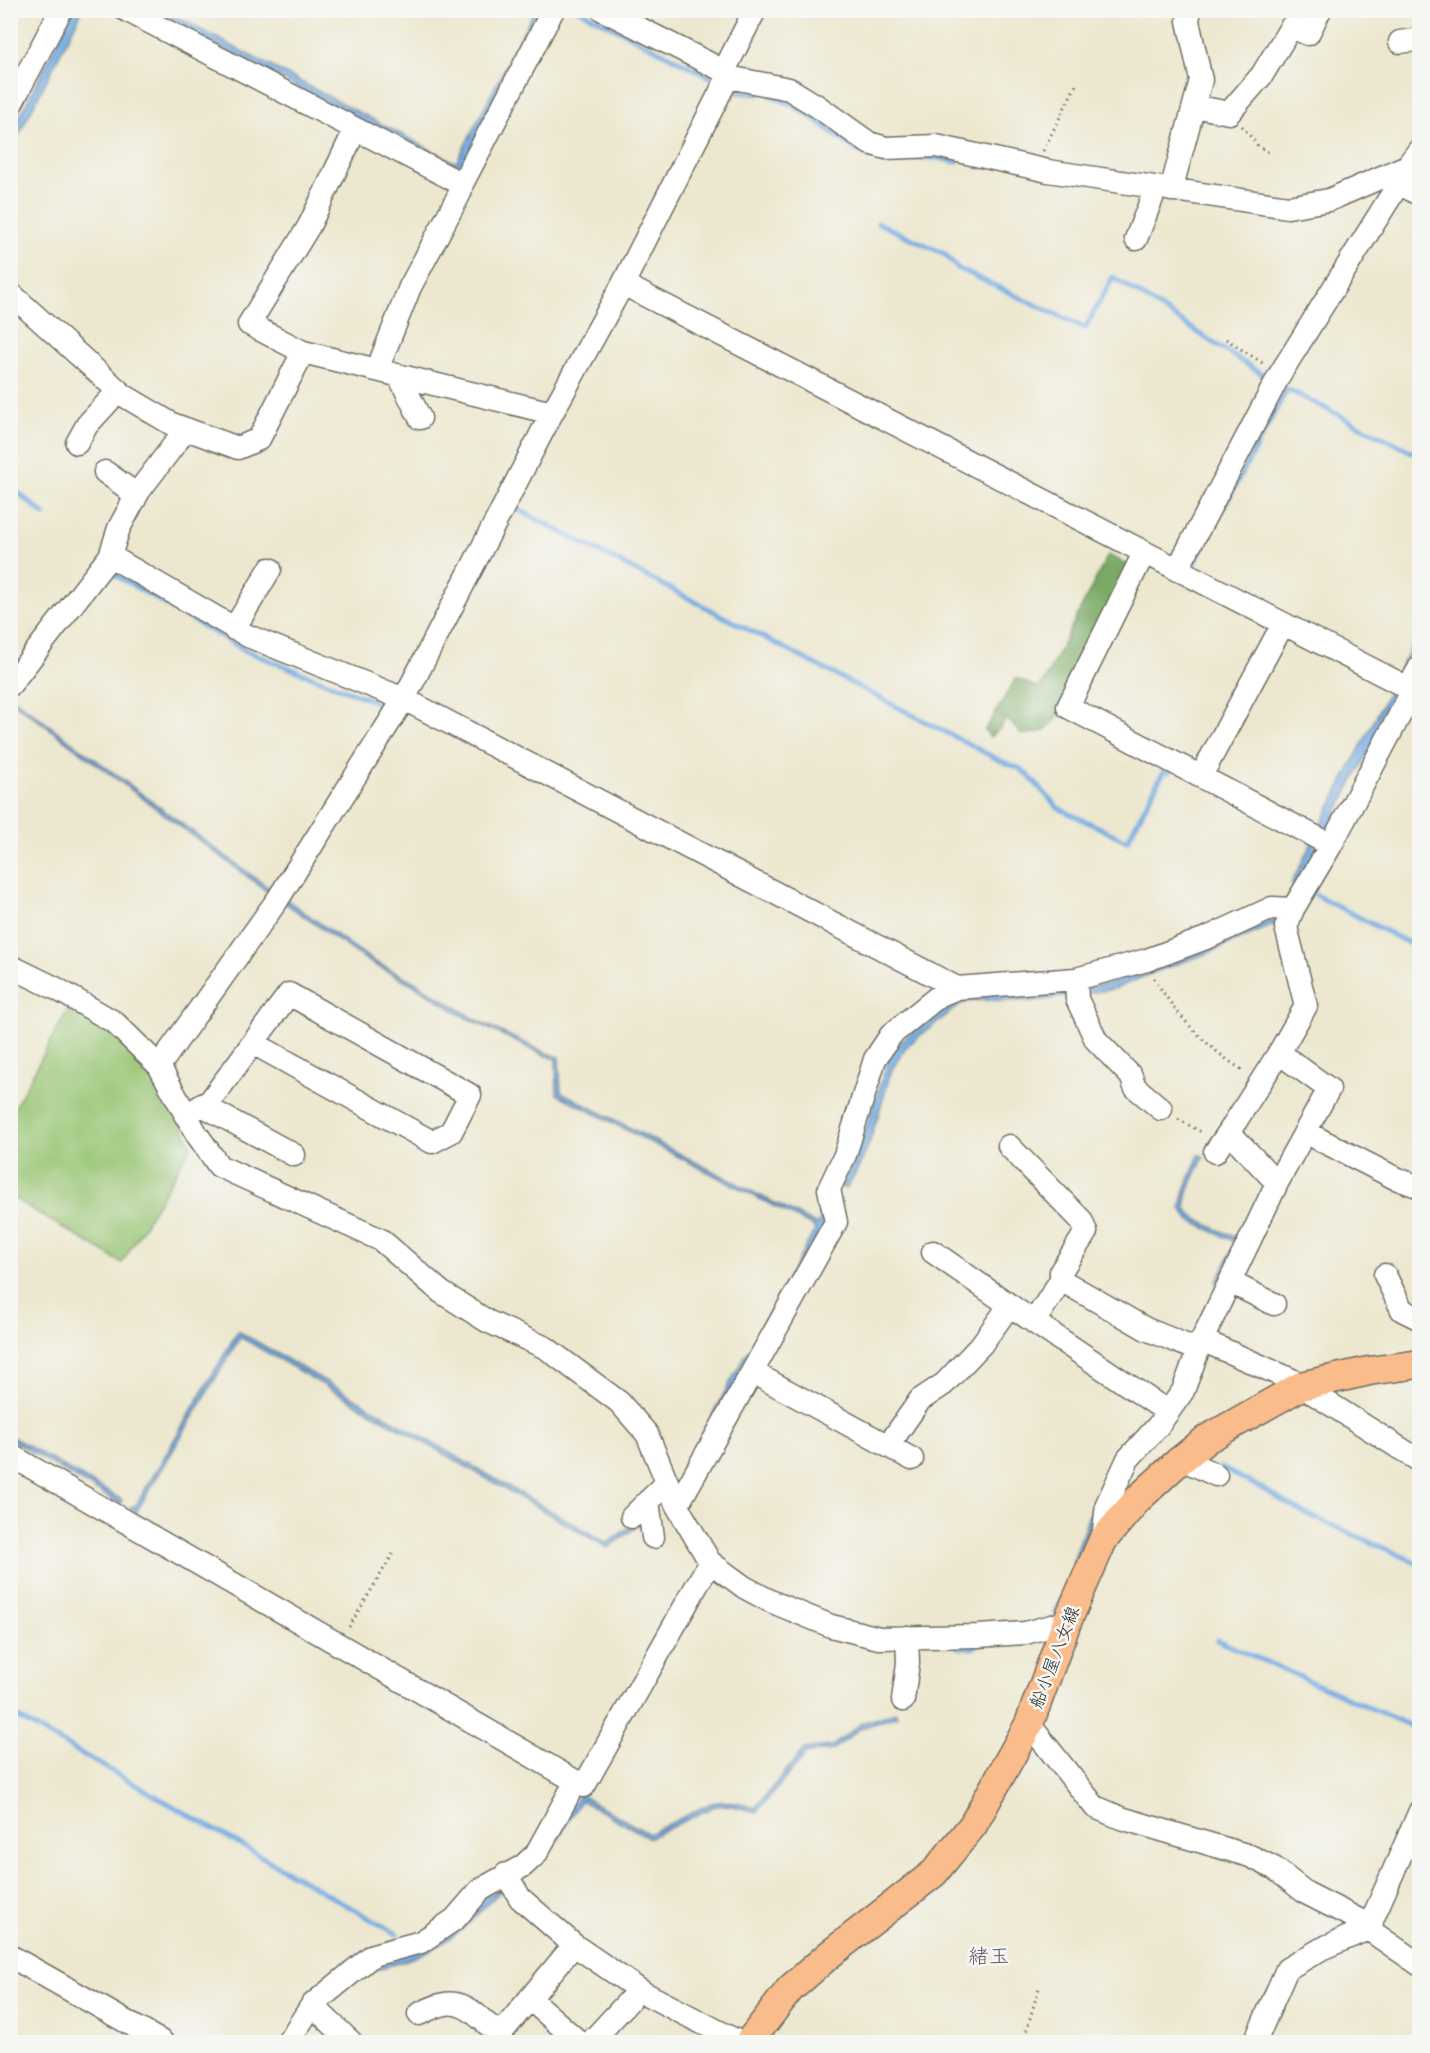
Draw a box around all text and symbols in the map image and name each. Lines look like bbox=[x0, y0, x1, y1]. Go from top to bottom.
street label: 船小屋八女線 bbox=[1024, 1602, 1084, 1712]
district label: 緒玉 bbox=[968, 1942, 1010, 1969]

